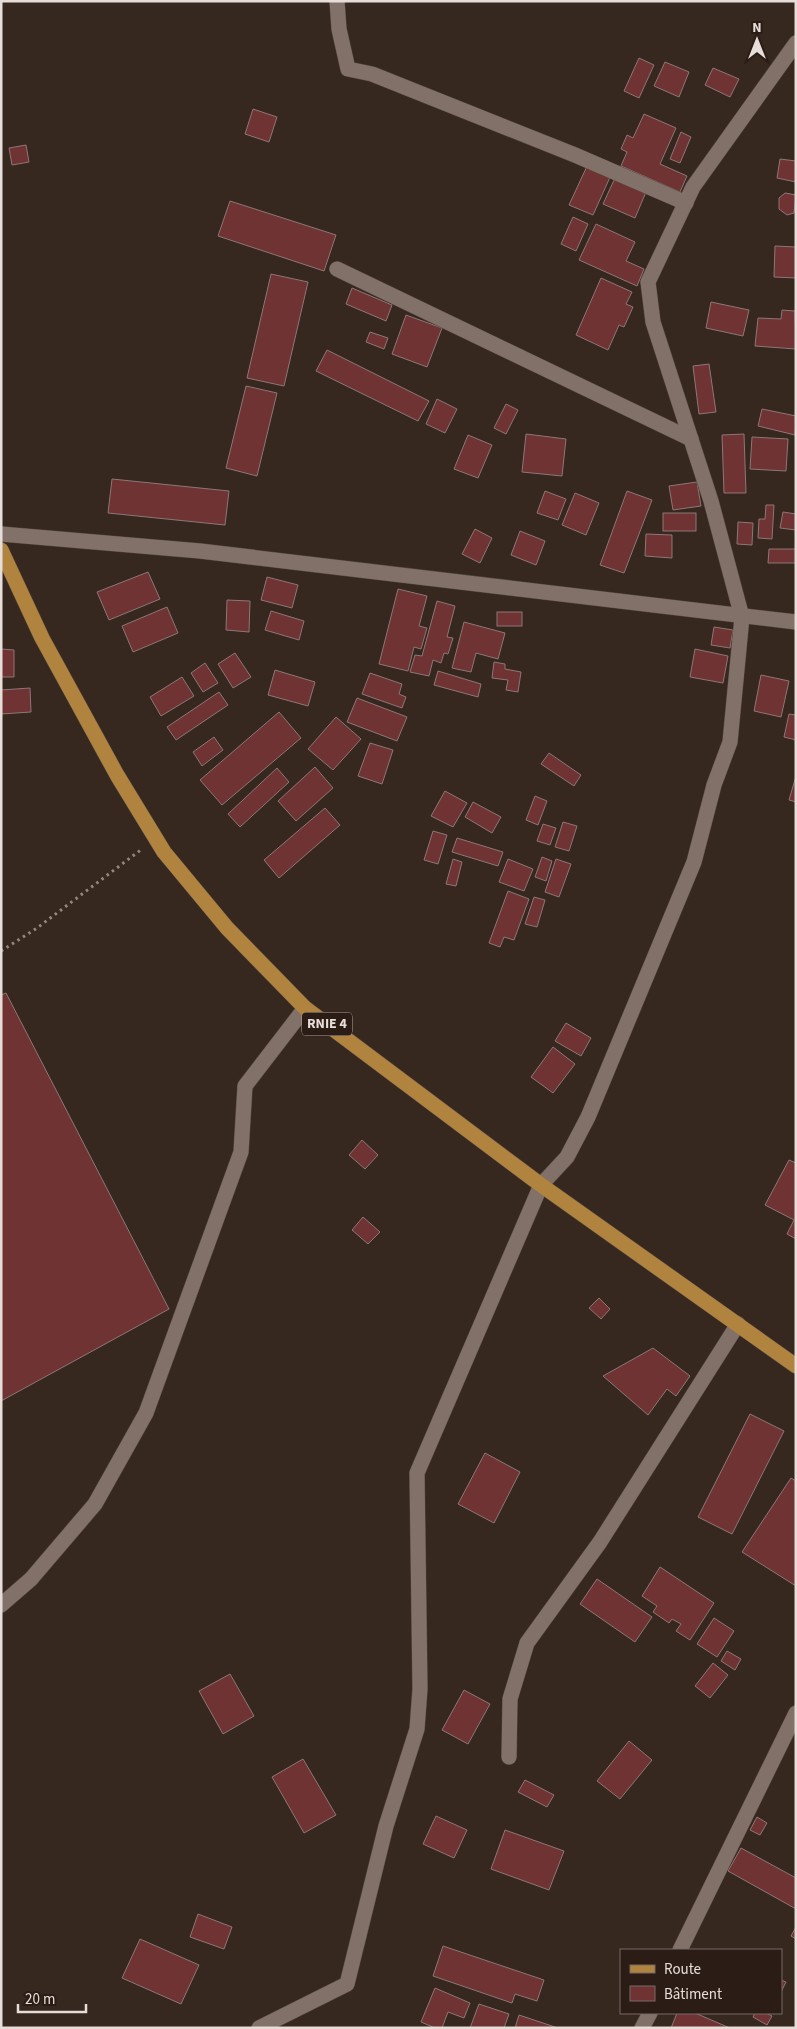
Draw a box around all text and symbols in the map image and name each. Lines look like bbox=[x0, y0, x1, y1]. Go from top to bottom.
north arrow bbox=[732, 15, 782, 65]
text: N bbox=[752, 18, 762, 38]
road number: RNIE 4 bbox=[302, 1012, 352, 1036]
legend bbox=[620, 1949, 782, 2014]
text: Route bbox=[664, 1959, 701, 1980]
scale bar bbox=[18, 1982, 85, 2014]
text: Bâtiment bbox=[664, 1984, 722, 2005]
text: 20 m bbox=[25, 1989, 55, 2010]

